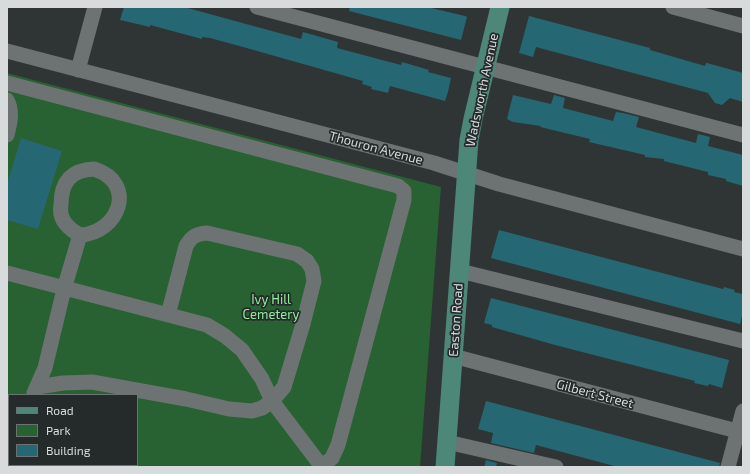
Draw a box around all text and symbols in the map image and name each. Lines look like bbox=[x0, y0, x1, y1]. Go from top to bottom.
street label: Wadsworth Avenue bbox=[462, 32, 502, 148]
street label: Thouron Avenue bbox=[327, 128, 425, 168]
street label: Easton Road bbox=[446, 283, 466, 357]
park label: Ivy Hill Cemetery bbox=[243, 292, 299, 323]
street label: Gilbert Street bbox=[555, 376, 635, 412]
legend bbox=[8, 394, 138, 466]
text: Road bbox=[46, 403, 74, 417]
text: Park bbox=[46, 423, 71, 437]
text: Building bbox=[46, 443, 90, 457]

